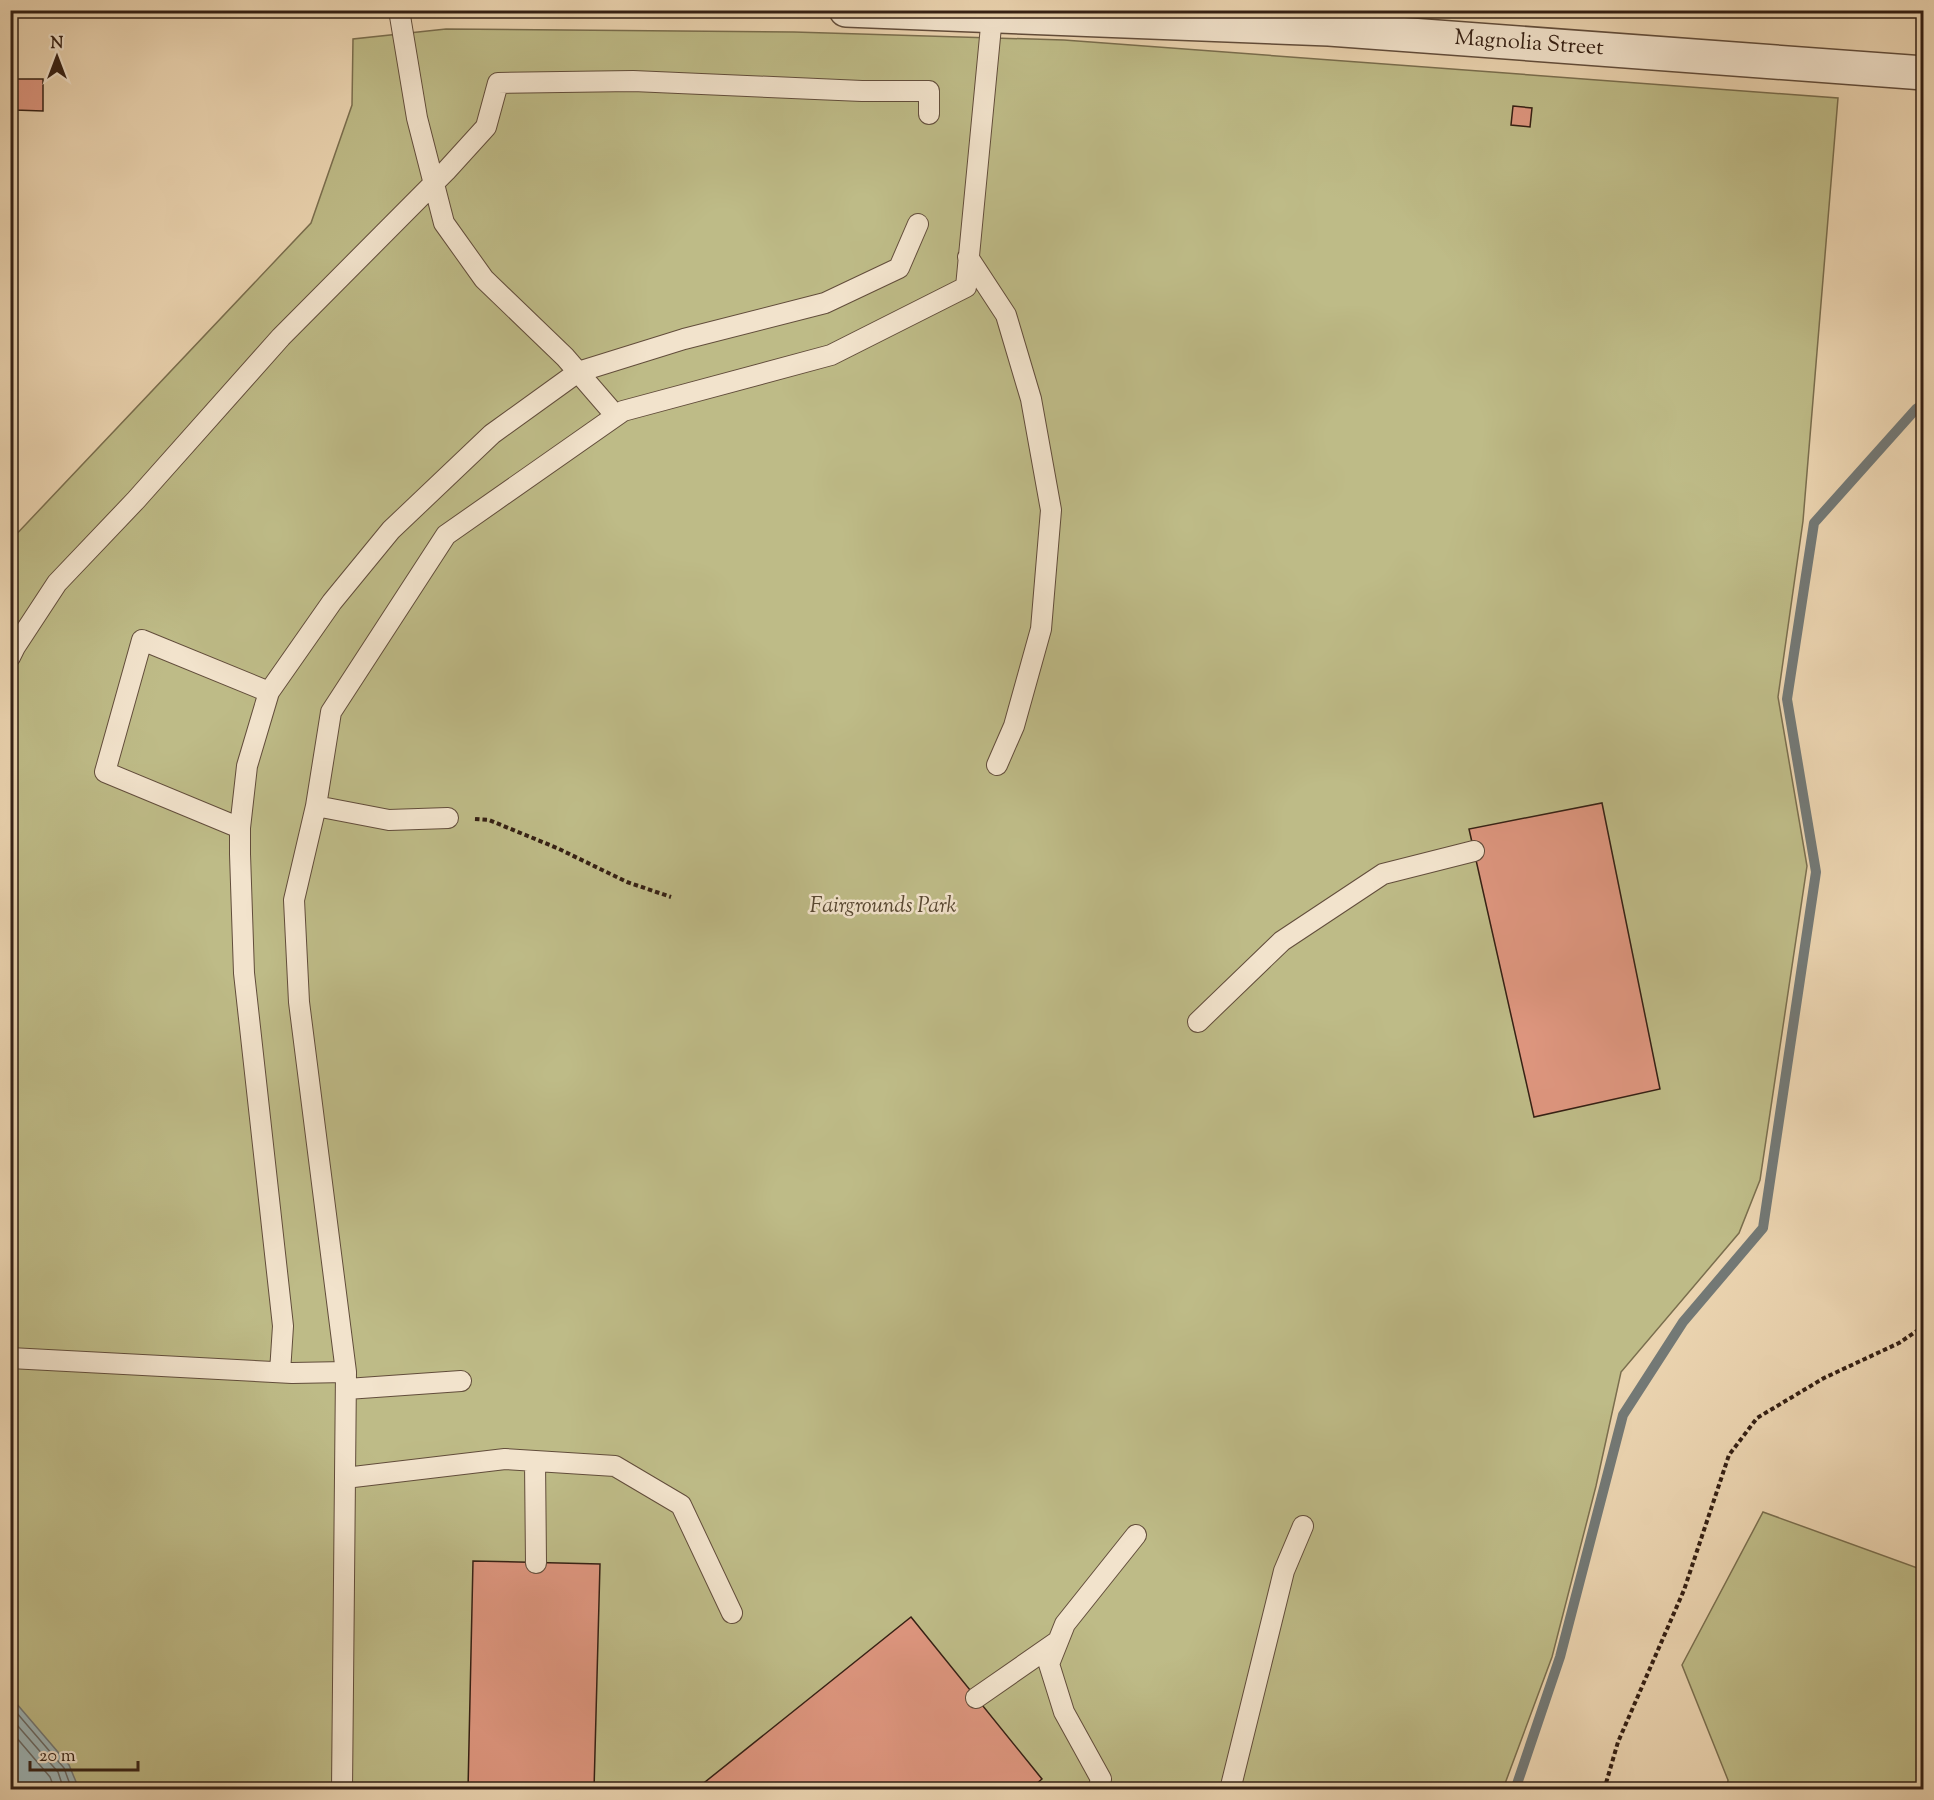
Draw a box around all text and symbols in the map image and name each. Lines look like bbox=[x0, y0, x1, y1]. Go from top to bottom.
street label: Magnolia Street bbox=[1453, 23, 1605, 65]
north arrow bbox=[27, 27, 87, 87]
text: N bbox=[51, 33, 64, 56]
park label: Fairgrounds Park bbox=[810, 891, 956, 923]
scale bar bbox=[30, 1734, 138, 1772]
text: 20 m bbox=[39, 1744, 76, 1770]

